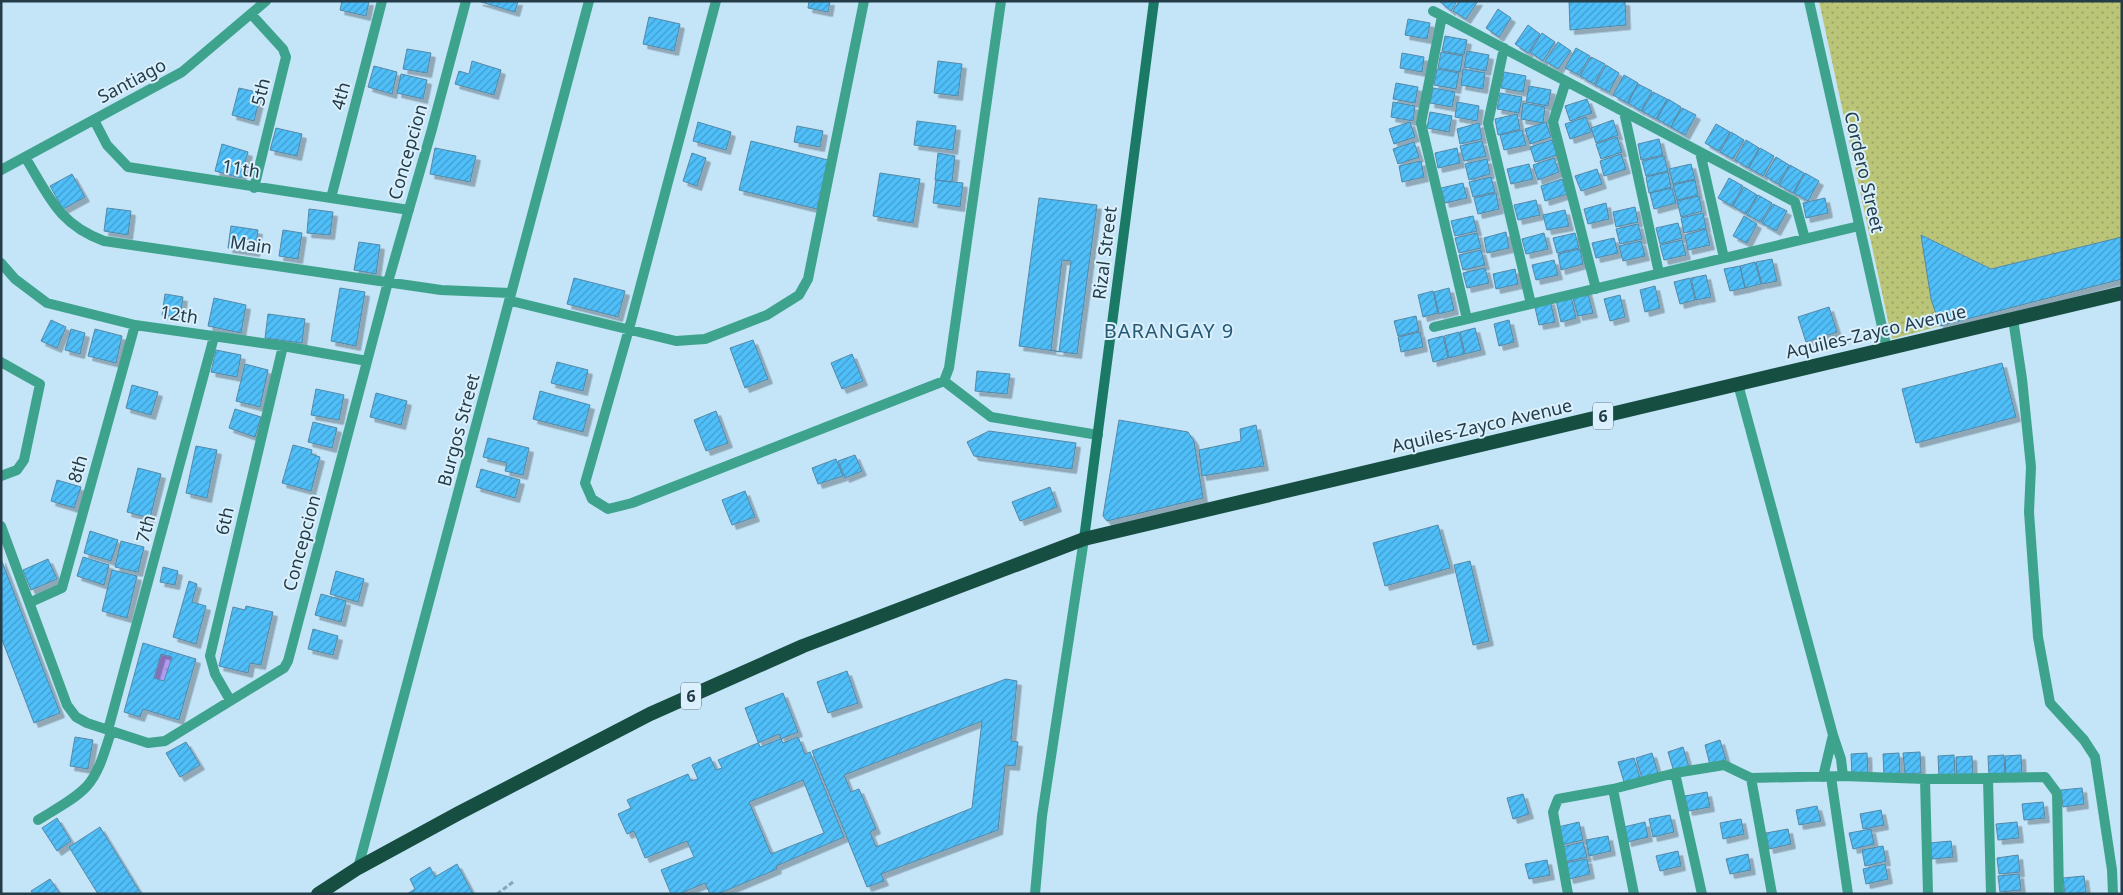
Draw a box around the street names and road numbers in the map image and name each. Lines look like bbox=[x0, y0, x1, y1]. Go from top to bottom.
street label: Santiago bbox=[93, 52, 170, 108]
street label: 5th bbox=[245, 75, 275, 108]
street label: 4th bbox=[325, 79, 355, 112]
street label: Concepcion bbox=[382, 101, 432, 202]
street label: Cordero Street bbox=[1839, 109, 1891, 235]
street label: 11th bbox=[220, 153, 262, 183]
street label: Rizal Street bbox=[1086, 204, 1122, 301]
street label: Main bbox=[229, 229, 274, 259]
street label: 12th bbox=[158, 299, 200, 329]
street label: Aquiles-Zayco Avenue bbox=[1783, 299, 1968, 363]
street label: Burgos Street bbox=[431, 370, 485, 489]
street label: Aquiles-Zayco Avenue bbox=[1389, 393, 1574, 457]
road number: 6 bbox=[1593, 402, 1613, 430]
street label: 8th bbox=[62, 452, 92, 485]
street label: Concepcion bbox=[277, 492, 325, 593]
street label: 6th bbox=[209, 504, 239, 537]
street label: 7th bbox=[130, 512, 160, 545]
road number: 6 bbox=[681, 682, 701, 709]

